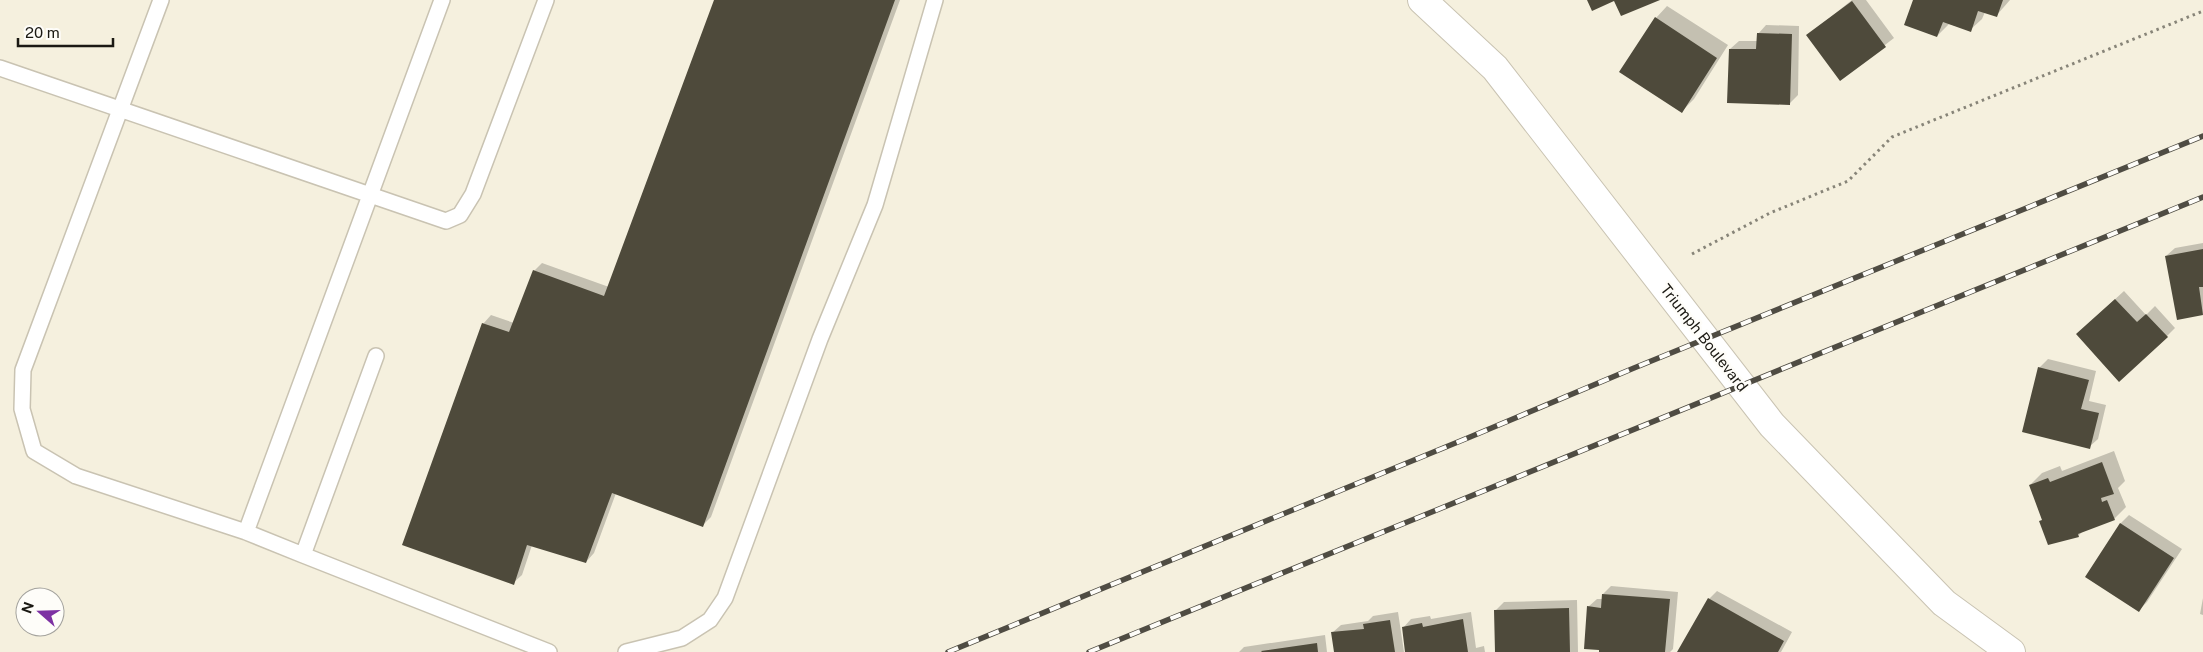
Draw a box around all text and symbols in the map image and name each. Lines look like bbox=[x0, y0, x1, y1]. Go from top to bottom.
scale bar bbox=[18, 15, 112, 47]
text: 20 m bbox=[25, 24, 60, 41]
street label: Triumph Boulevard bbox=[1657, 281, 1751, 395]
north arrow bbox=[15, 587, 65, 637]
text: N bbox=[18, 600, 37, 615]

